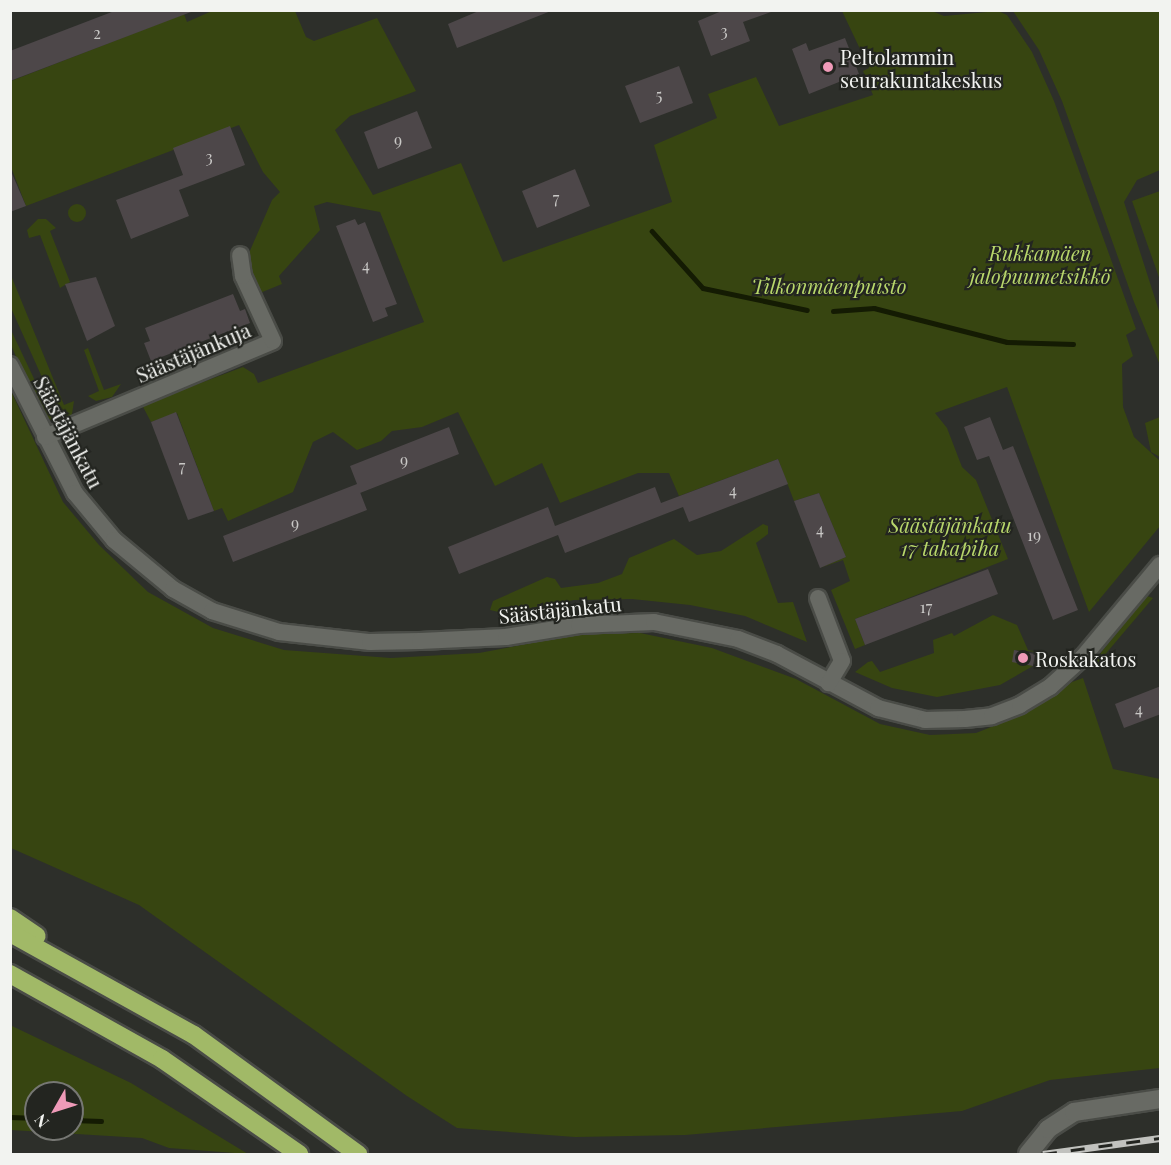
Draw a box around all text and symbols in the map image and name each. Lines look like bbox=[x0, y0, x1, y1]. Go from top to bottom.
house number: 3 bbox=[720, 21, 728, 41]
house number: 2 bbox=[93, 23, 101, 43]
place label: Peltolammin seurakuntakeskus bbox=[840, 44, 1002, 91]
marker: Peltolammin seurakuntakeskus bbox=[821, 60, 835, 74]
house number: 5 bbox=[656, 85, 662, 105]
house number: 9 bbox=[394, 130, 402, 150]
house number: 3 bbox=[205, 147, 213, 167]
house number: 7 bbox=[553, 188, 559, 208]
park label: Rukkamäen jalopuumetsikkö bbox=[969, 240, 1111, 287]
house number: 4 bbox=[362, 255, 370, 275]
park label: Tilkonmäenpuisto bbox=[751, 273, 907, 297]
street label: Säästäjänkuja bbox=[132, 317, 254, 387]
street label: Säästäjänkatu bbox=[29, 372, 109, 492]
house number: 9 bbox=[400, 450, 408, 470]
house number: 7 bbox=[179, 456, 185, 476]
house number: 4 bbox=[729, 480, 737, 500]
park label: Säästäjänkatu 17 takapiha bbox=[888, 512, 1012, 559]
house number: 9 bbox=[291, 513, 299, 533]
house number: 4 bbox=[816, 519, 824, 539]
house number: 19 bbox=[1027, 525, 1041, 545]
street label: Säästäjänkatu bbox=[497, 591, 623, 627]
house number: 17 bbox=[920, 597, 932, 617]
place label: Roskakatos bbox=[1035, 646, 1136, 670]
marker: Roskakatos bbox=[1016, 651, 1030, 665]
house number: 4 bbox=[1135, 699, 1143, 719]
north arrow bbox=[24, 1081, 84, 1141]
text: N bbox=[29, 1110, 53, 1132]

